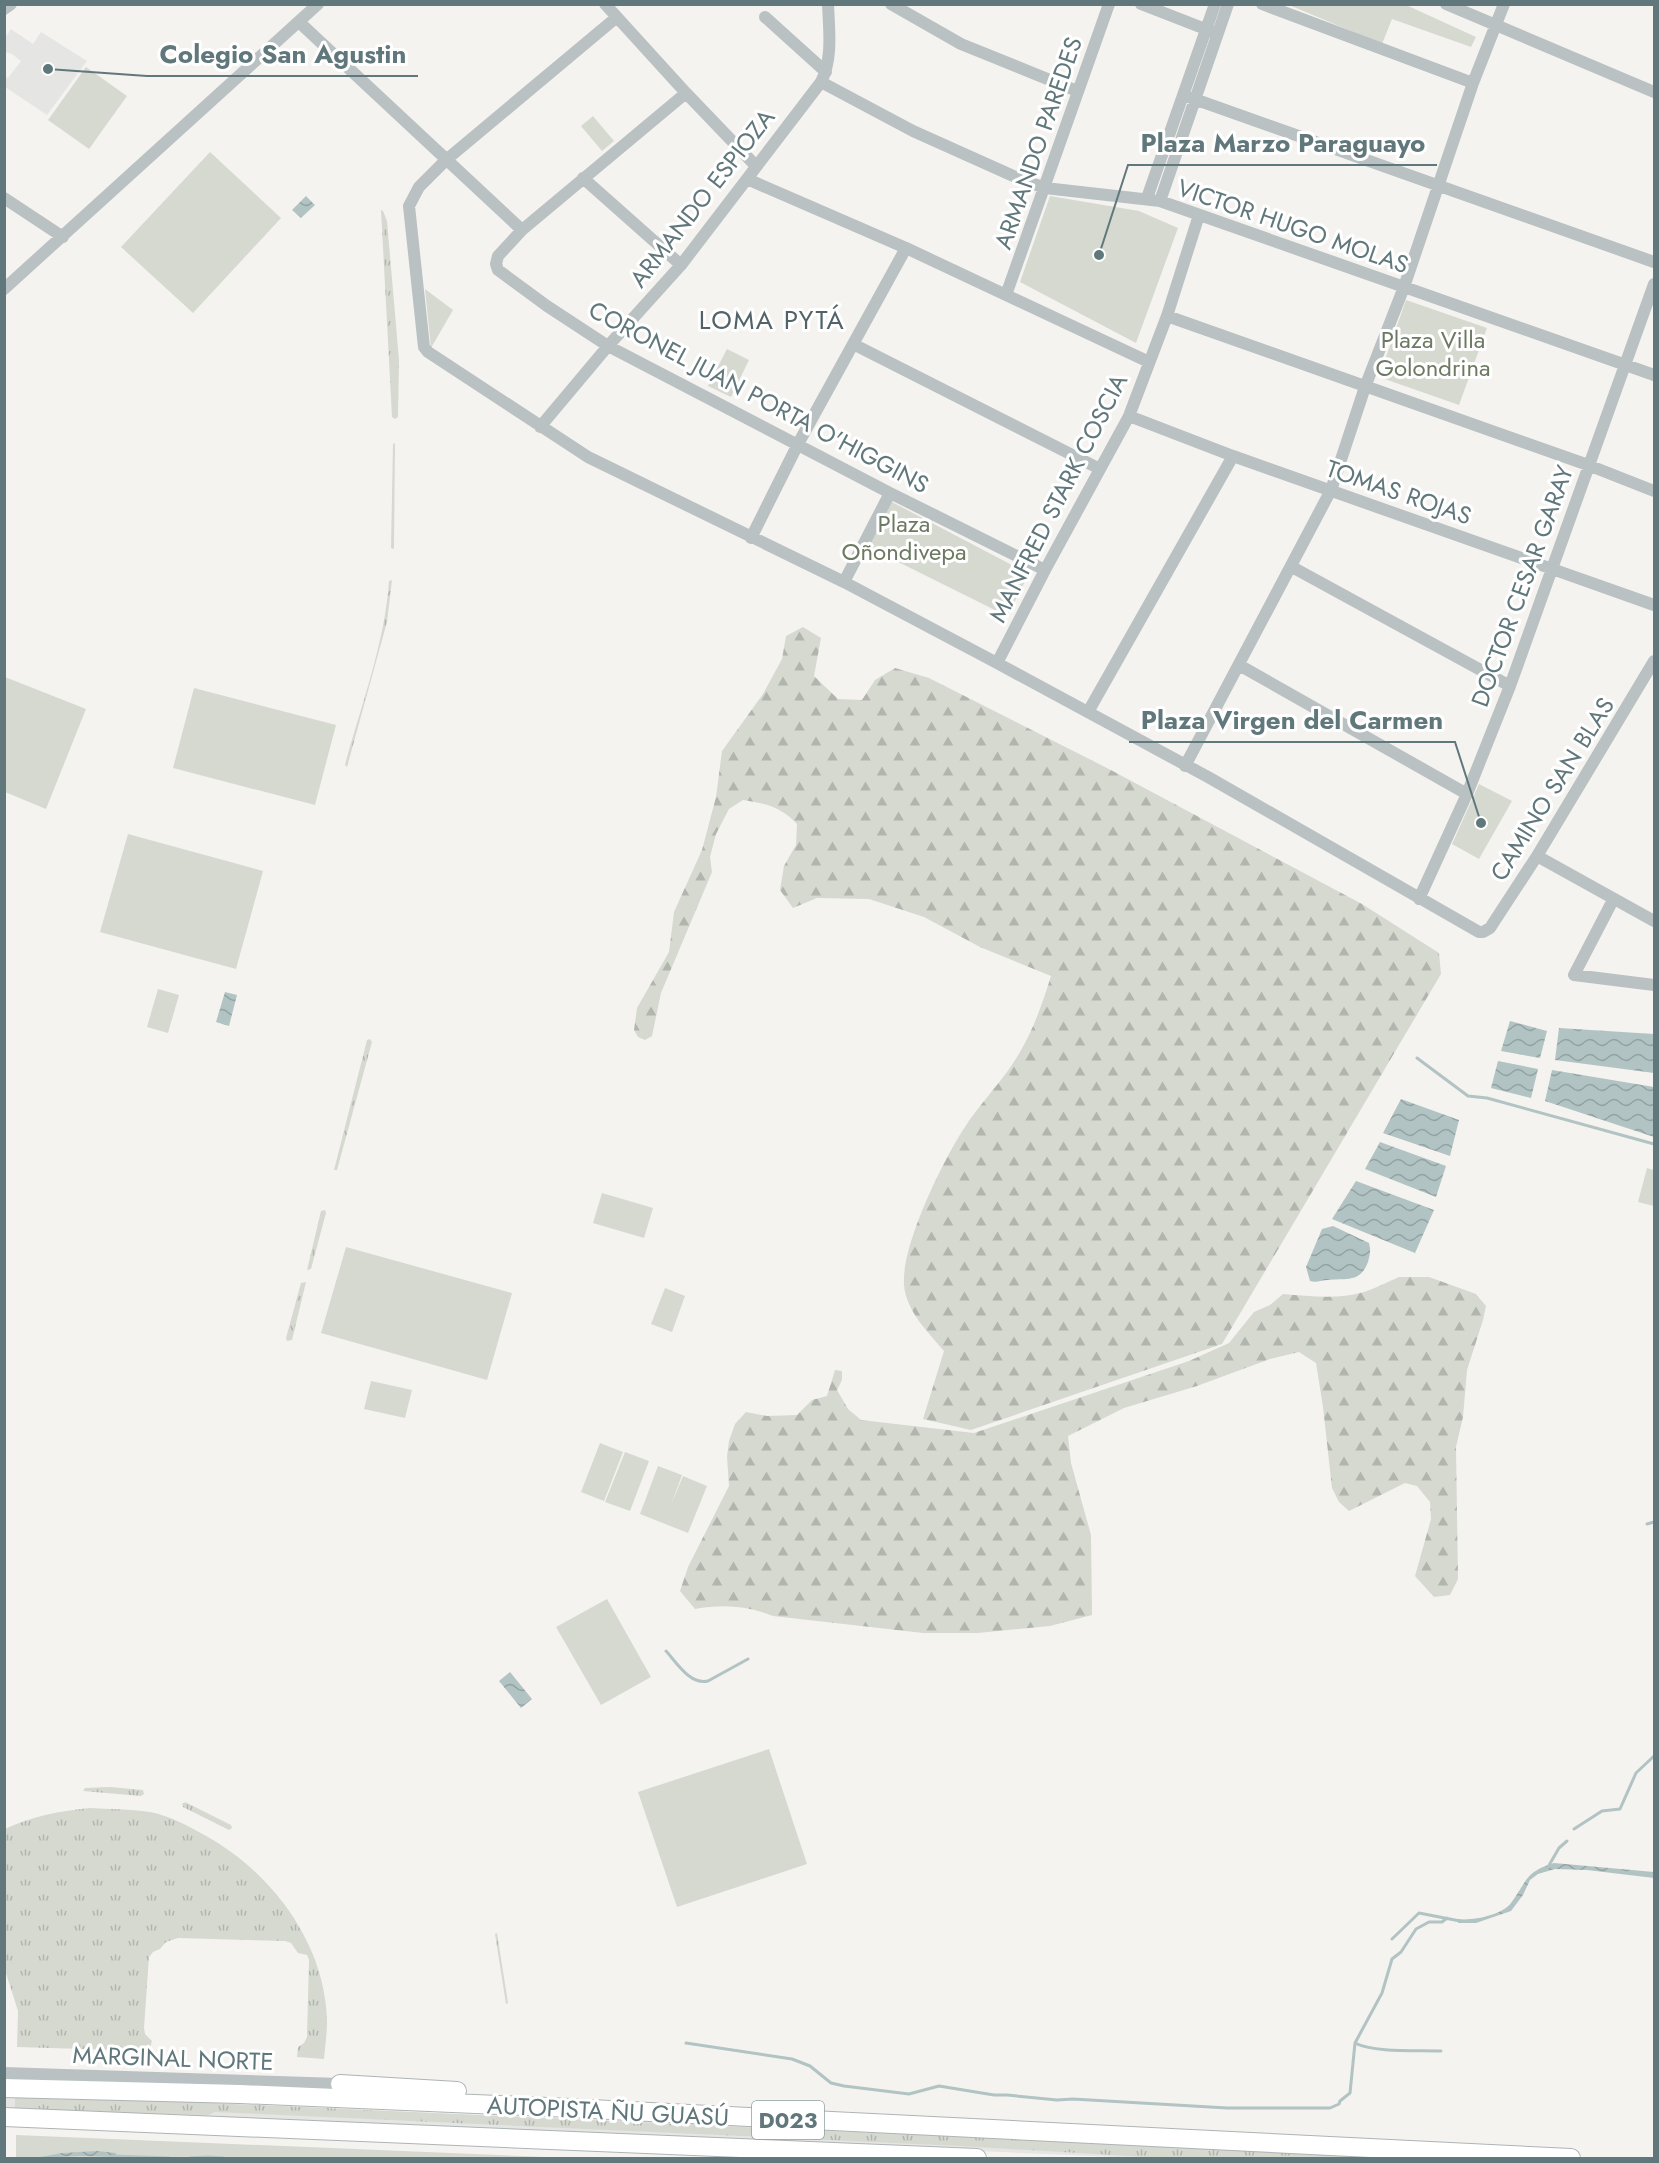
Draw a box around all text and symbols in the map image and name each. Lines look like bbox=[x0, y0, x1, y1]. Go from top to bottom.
callout: Colegio San Agustin bbox=[147, 32, 418, 76]
street label: ARMANDO PAREDES bbox=[985, 32, 1091, 254]
text: Colegio San Agustin bbox=[160, 35, 406, 73]
street label: ARMANDO ESPIOZA bbox=[621, 101, 783, 295]
callout: Plaza Marzo Paraguayo bbox=[1128, 121, 1437, 165]
text: Plaza Marzo Paraguayo bbox=[1141, 124, 1425, 162]
street label: VICTOR HUGO MOLAS bbox=[1172, 170, 1414, 282]
street label: CORONEL JUAN PORTA O'HIGGINS bbox=[583, 292, 935, 502]
district label: LOMA PYTÁ bbox=[699, 301, 845, 339]
park label: Plaza Villa Golondrina bbox=[1375, 322, 1491, 385]
street label: MANFRED STARK COSCIA bbox=[980, 368, 1136, 628]
street label: TOMAS ROJAS bbox=[1322, 451, 1476, 533]
street label: DOCTOR CESAR GARAY bbox=[1462, 460, 1582, 712]
park label: Plaza Oñondivepa bbox=[842, 506, 966, 569]
street label: CAMINO SAN BLAS bbox=[1481, 690, 1623, 888]
callout: Plaza Virgen del Carmen bbox=[1129, 698, 1455, 742]
text: Plaza Virgen del Carmen bbox=[1141, 701, 1443, 739]
street label: MARGINAL NORTE bbox=[72, 2037, 274, 2079]
street label: AUTOPISTA ÑU GUASÚ bbox=[486, 2087, 730, 2135]
road number: D023 bbox=[752, 2101, 824, 2139]

